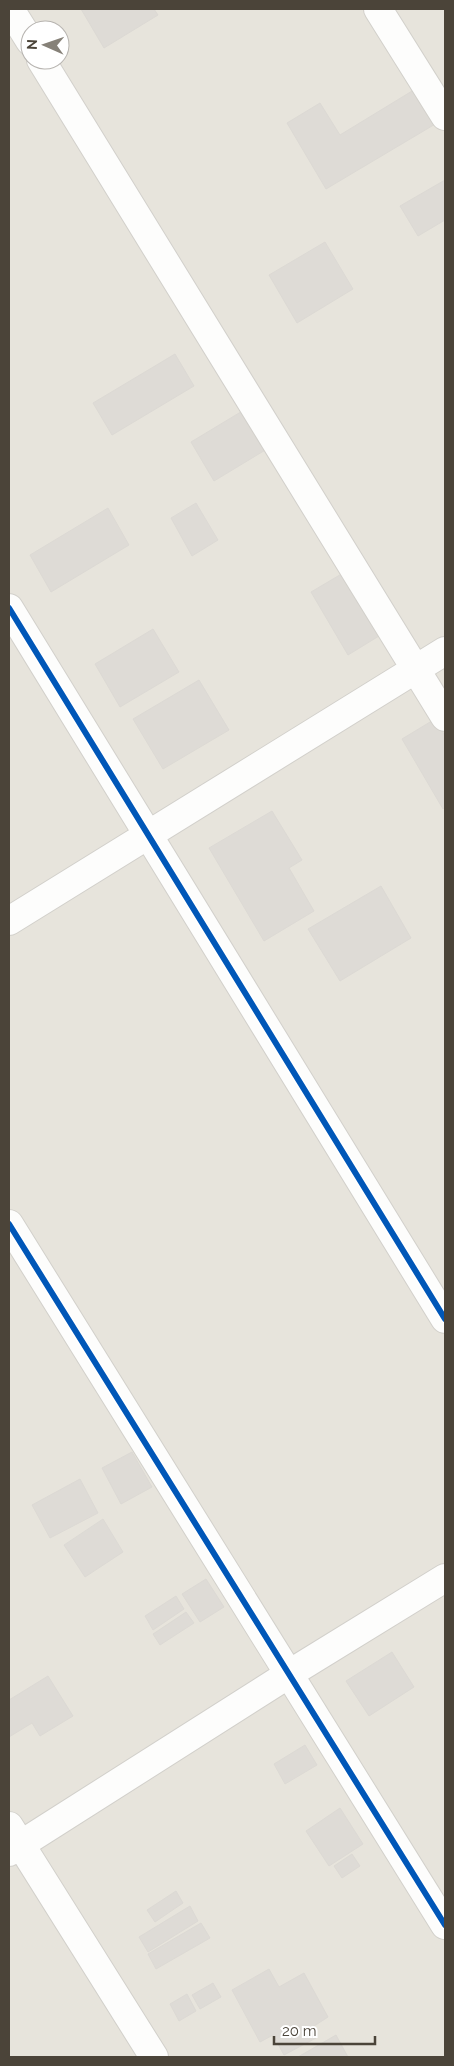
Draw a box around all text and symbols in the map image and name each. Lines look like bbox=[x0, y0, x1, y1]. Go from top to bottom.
north arrow bbox=[20, 20, 70, 70]
text: N bbox=[24, 39, 40, 50]
scale bar bbox=[274, 2014, 375, 2046]
text: 20 m bbox=[282, 2022, 317, 2040]

